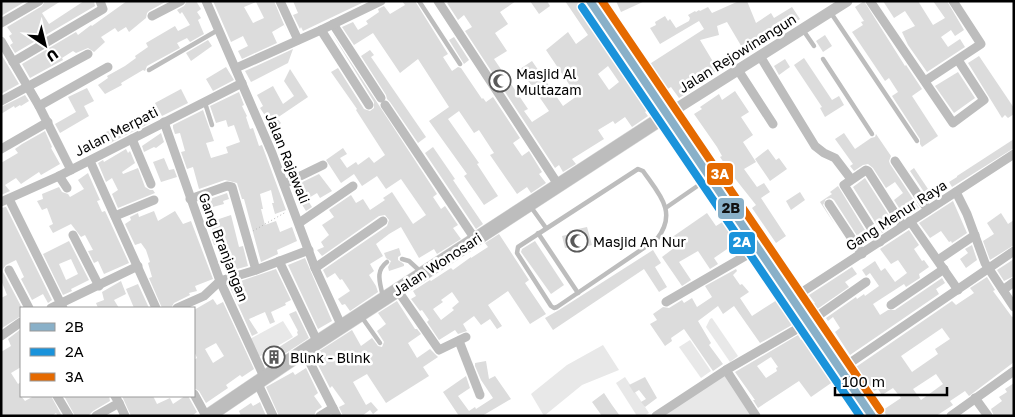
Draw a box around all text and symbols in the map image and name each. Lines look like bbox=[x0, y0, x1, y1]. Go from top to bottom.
street label: Jalan Rejowinangun bbox=[675, 10, 799, 96]
north arrow bbox=[20, 20, 70, 70]
text: U bbox=[44, 46, 62, 66]
place label: Masjid Al Multazam bbox=[516, 65, 582, 98]
mosque icon: Masjid Al Multazam bbox=[488, 69, 512, 93]
street label: Jalan Merpati bbox=[71, 103, 161, 159]
street label: Jalan Rajawali bbox=[262, 110, 314, 206]
line badge: 3A bbox=[706, 162, 734, 186]
text: 3A bbox=[711, 165, 729, 182]
street label: Gang Menur Raya bbox=[842, 176, 950, 254]
street label: Gang Branjangan bbox=[195, 190, 253, 304]
line badge: 2B bbox=[717, 197, 745, 220]
text: 2B bbox=[722, 199, 740, 216]
street label: Jalan Wonosari bbox=[389, 229, 485, 299]
mosque icon: Masjid An Nur bbox=[565, 229, 589, 253]
line badge: 2A bbox=[728, 231, 756, 255]
place label: Masjid An Nur bbox=[593, 233, 687, 250]
text: 2A bbox=[733, 233, 751, 250]
legend bbox=[20, 307, 195, 397]
text: 2B bbox=[65, 317, 84, 335]
text: 2A bbox=[65, 342, 84, 360]
building icon: Blink - Blink bbox=[262, 345, 286, 369]
place label: Blink - Blink bbox=[290, 349, 371, 366]
scale bar bbox=[835, 364, 948, 396]
text: 3A bbox=[65, 367, 84, 385]
text: 100 m bbox=[842, 372, 885, 390]

